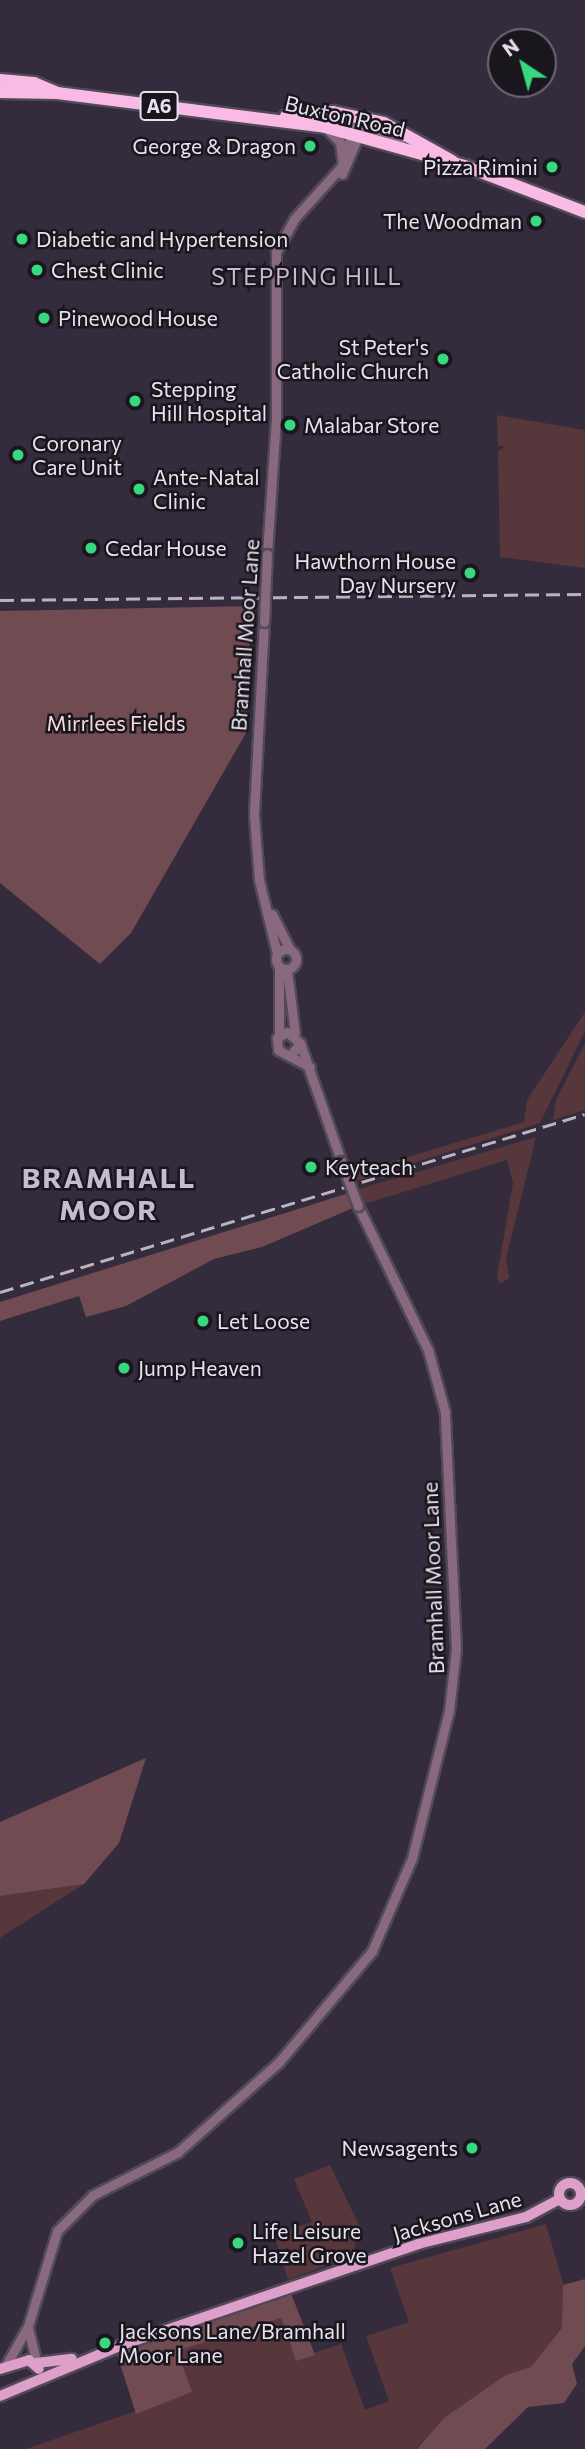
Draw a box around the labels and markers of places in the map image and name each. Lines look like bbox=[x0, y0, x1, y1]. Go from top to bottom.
place label: George & Dragon bbox=[133, 133, 296, 159]
marker: George & Dragon bbox=[302, 138, 318, 154]
place label: Pizza Rimini bbox=[423, 154, 538, 180]
marker: Pizza Rimini bbox=[544, 159, 560, 175]
place label: The Woodman bbox=[383, 208, 522, 234]
marker: The Woodman bbox=[528, 213, 544, 229]
place label: Diabetic and Hypertension bbox=[36, 226, 288, 252]
marker: Diabetic and Hypertension bbox=[14, 231, 30, 247]
place label: Chest Clinic bbox=[51, 257, 164, 283]
marker: Chest Clinic bbox=[29, 262, 45, 278]
place label: Pinewood House bbox=[58, 305, 218, 331]
marker: Pinewood House bbox=[36, 310, 52, 326]
place label: St Peter's Catholic Church bbox=[277, 334, 429, 384]
marker: St Peter's Catholic Church bbox=[435, 351, 451, 367]
place label: Stepping Hill Hospital bbox=[151, 376, 267, 426]
marker: Stepping Hill Hospital bbox=[125, 391, 145, 411]
place label: Malabar Store bbox=[304, 412, 439, 438]
marker: Malabar Store bbox=[282, 417, 298, 433]
place label: Coronary Care Unit bbox=[32, 430, 122, 480]
marker: Coronary Care Unit bbox=[10, 447, 26, 463]
place label: Ante-Natal Clinic bbox=[153, 464, 260, 514]
marker: Ante-Natal Clinic bbox=[131, 481, 147, 497]
place label: Cedar House bbox=[105, 535, 227, 561]
marker: Cedar House bbox=[83, 540, 99, 556]
place label: Hawthorn House Day Nursery bbox=[294, 548, 456, 598]
marker: Hawthorn House Day Nursery bbox=[462, 565, 478, 581]
place label: Keyteach bbox=[325, 1154, 413, 1180]
marker: Keyteach bbox=[303, 1159, 319, 1175]
place label: Let Loose bbox=[217, 1308, 310, 1334]
marker: Let Loose bbox=[195, 1313, 211, 1329]
place label: Jump Heaven bbox=[138, 1355, 262, 1381]
marker: Jump Heaven bbox=[116, 1360, 132, 1376]
place label: Newsagents bbox=[342, 2135, 458, 2161]
marker: Newsagents bbox=[464, 2140, 480, 2156]
place label: Life Leisure Hazel Grove bbox=[252, 2218, 367, 2268]
marker: Life Leisure Hazel Grove bbox=[230, 2235, 246, 2251]
place label: Jacksons Lane/Bramhall Moor Lane bbox=[119, 2318, 346, 2368]
marker: Jacksons Lane/Bramhall Moor Lane bbox=[97, 2335, 113, 2351]

